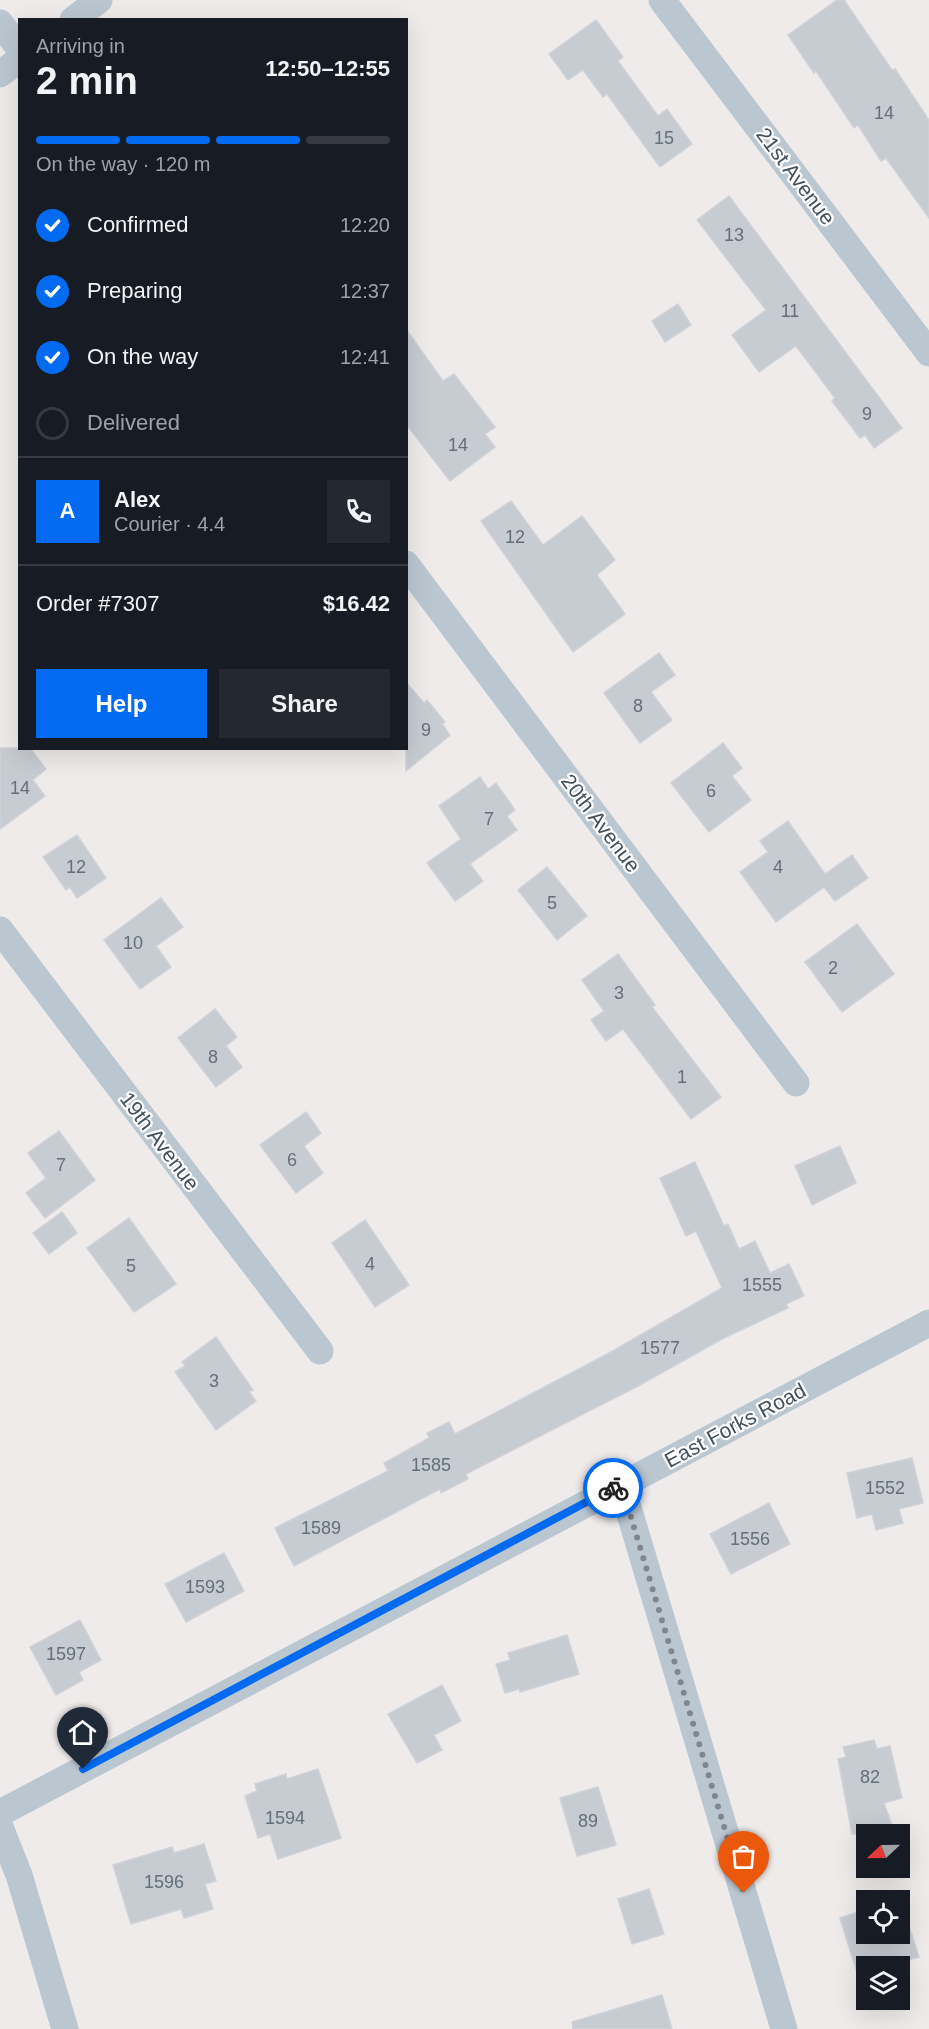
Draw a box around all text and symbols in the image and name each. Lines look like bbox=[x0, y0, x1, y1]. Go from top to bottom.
text: Arriving in bbox=[36, 35, 125, 57]
text: 12:50–12:55 bbox=[265, 56, 390, 81]
text: 2 min bbox=[36, 59, 138, 102]
house number: 14 bbox=[874, 103, 894, 123]
street label: 21st Avenue bbox=[752, 123, 840, 229]
house number: 15 bbox=[654, 128, 674, 148]
text: On the way · 120 m bbox=[36, 153, 211, 175]
icon: check bbox=[36, 209, 69, 242]
text: Confirmed bbox=[87, 212, 188, 237]
text: 12:20 bbox=[340, 214, 390, 236]
house number: 13 bbox=[724, 225, 744, 245]
icon: check bbox=[36, 275, 69, 308]
text: Preparing bbox=[87, 278, 182, 303]
text: 12:37 bbox=[340, 280, 390, 302]
house number: 11 bbox=[781, 301, 799, 321]
icon: check bbox=[36, 341, 69, 374]
text: On the way bbox=[87, 344, 198, 369]
text: 12:41 bbox=[340, 346, 390, 368]
house number: 9 bbox=[862, 404, 872, 424]
text: Delivered bbox=[87, 410, 180, 435]
house number: 14 bbox=[448, 435, 468, 455]
button: phone bbox=[327, 480, 390, 543]
text: Alex bbox=[114, 487, 160, 512]
text: A bbox=[60, 498, 75, 523]
text: Courier · 4.4 bbox=[114, 513, 225, 535]
house number: 12 bbox=[505, 527, 525, 547]
text: Order #7307 bbox=[36, 591, 160, 616]
text: $16.42 bbox=[323, 591, 390, 616]
button: Help bbox=[36, 669, 207, 738]
button: Share bbox=[219, 669, 390, 738]
house number: 8 bbox=[633, 696, 643, 716]
house number: 9 bbox=[421, 720, 431, 740]
street label: 20th Avenue bbox=[557, 770, 645, 876]
house number: 14 bbox=[10, 778, 30, 798]
house number: 6 bbox=[706, 781, 716, 801]
house number: 7 bbox=[484, 809, 494, 829]
house number: 12 bbox=[66, 857, 86, 877]
house number: 4 bbox=[773, 857, 783, 877]
house number: 5 bbox=[547, 893, 557, 913]
house number: 10 bbox=[123, 933, 143, 953]
house number: 2 bbox=[828, 958, 838, 978]
house number: 3 bbox=[614, 983, 624, 1003]
house number: 8 bbox=[208, 1047, 218, 1067]
house number: 1 bbox=[677, 1067, 687, 1087]
street label: 19th Avenue bbox=[116, 1088, 204, 1194]
house number: 6 bbox=[287, 1150, 297, 1170]
house number: 7 bbox=[56, 1155, 66, 1175]
house number: 4 bbox=[365, 1254, 375, 1274]
house number: 5 bbox=[126, 1256, 136, 1276]
house number: 1555 bbox=[742, 1275, 782, 1295]
house number: 1577 bbox=[640, 1338, 680, 1358]
house number: 3 bbox=[209, 1371, 219, 1391]
street label: East Forks Road bbox=[661, 1378, 809, 1472]
house number: 1585 bbox=[411, 1455, 451, 1475]
courier bbox=[583, 1458, 643, 1518]
icon: bike bbox=[597, 1472, 630, 1505]
house number: 1552 bbox=[865, 1478, 905, 1498]
house number: 1589 bbox=[301, 1518, 341, 1538]
house number: 1556 bbox=[730, 1529, 770, 1549]
house number: 1593 bbox=[185, 1577, 225, 1597]
house number: 1597 bbox=[46, 1644, 86, 1664]
pin bbox=[57, 1707, 108, 1769]
icon: home bbox=[66, 1716, 99, 1749]
house number: 82 bbox=[860, 1767, 880, 1787]
house number: 1594 bbox=[265, 1808, 305, 1828]
house number: 89 bbox=[578, 1811, 598, 1831]
north arrow bbox=[856, 1824, 910, 1878]
map controls bbox=[856, 1824, 910, 2010]
pin bbox=[718, 1831, 769, 1893]
icon: bag bbox=[727, 1840, 760, 1873]
house number: 1596 bbox=[144, 1872, 184, 1892]
button: locate bbox=[856, 1890, 910, 1944]
button: layers bbox=[856, 1956, 910, 2010]

